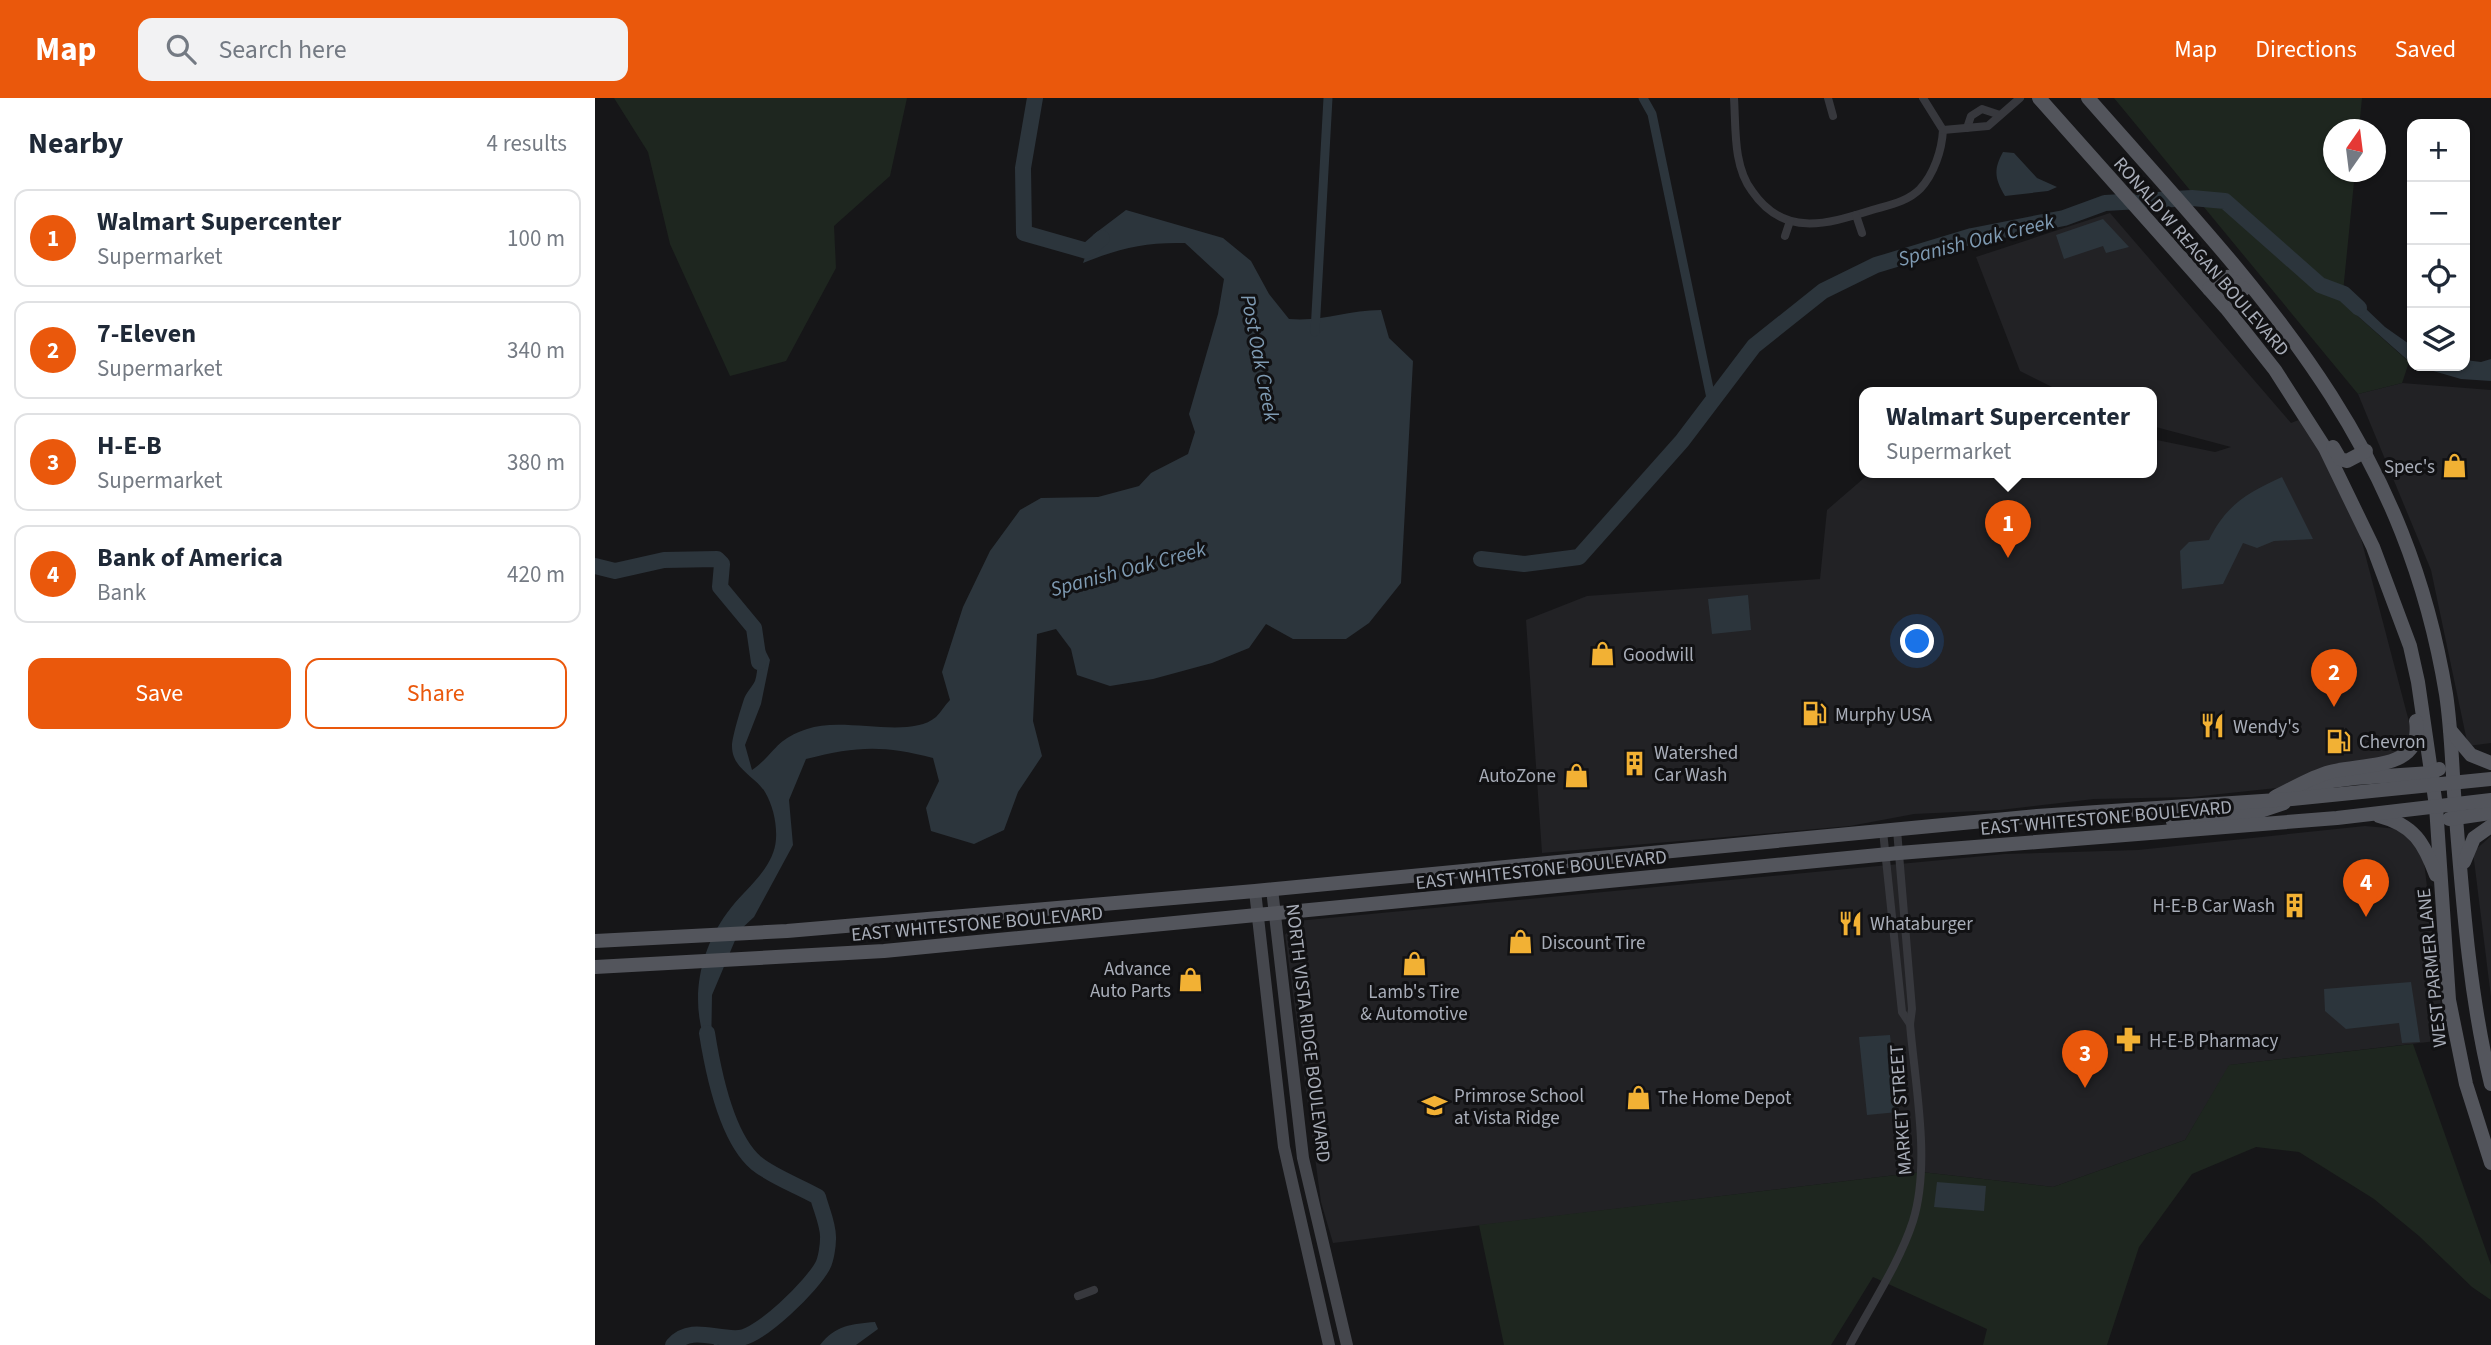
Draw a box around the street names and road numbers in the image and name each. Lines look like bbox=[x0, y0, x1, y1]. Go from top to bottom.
street label: RONALD W REAGAN BOULEVARD bbox=[2107, 151, 2295, 362]
street label: EAST WHITESTONE BOULEVARD bbox=[1979, 794, 2233, 843]
street label: EAST WHITESTONE BOULEVARD bbox=[1414, 844, 1668, 897]
street label: WEST PARMER LANE bbox=[2411, 887, 2454, 1049]
street label: EAST WHITESTONE BOULEVARD bbox=[850, 900, 1104, 949]
street label: NORTH VISTA RIDGE BOULEVARD bbox=[1278, 902, 1337, 1164]
street label: MARKET STREET bbox=[1883, 1044, 1920, 1176]

